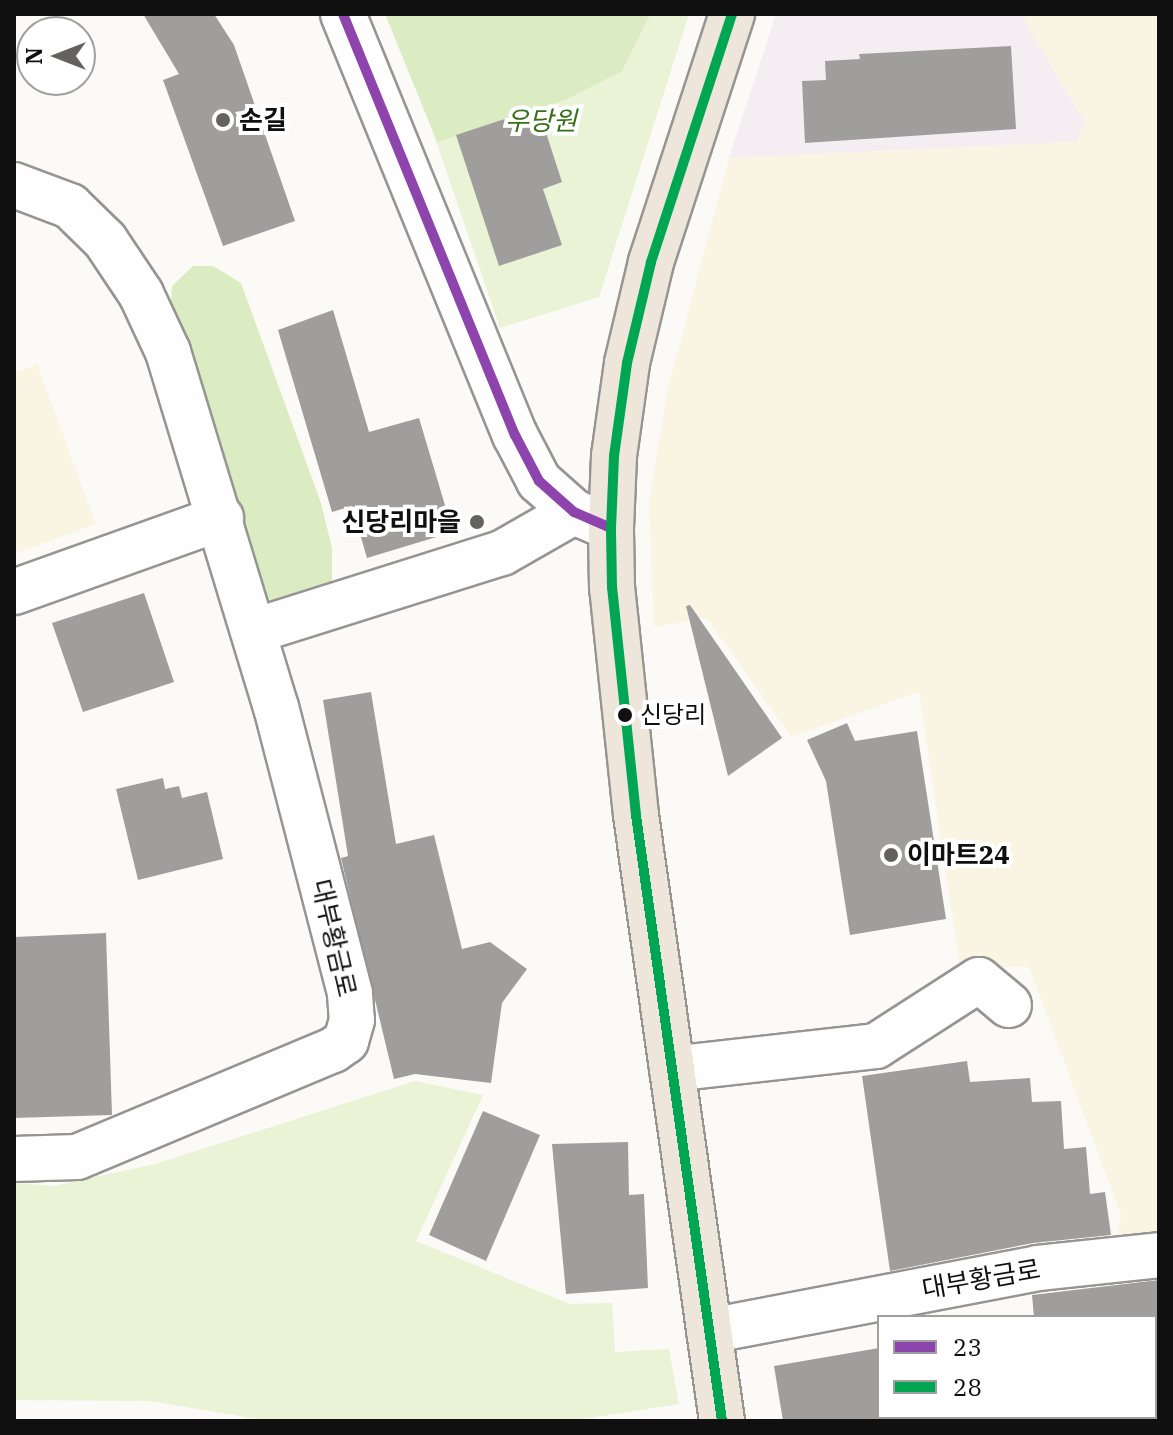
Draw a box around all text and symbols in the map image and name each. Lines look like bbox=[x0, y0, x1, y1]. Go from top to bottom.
north arrow bbox=[16, 16, 96, 96]
text: N bbox=[19, 47, 48, 65]
place label: 손길 bbox=[239, 104, 287, 136]
park label: 우당원 bbox=[505, 105, 577, 137]
marker: 손길 bbox=[214, 111, 232, 129]
place label: 신당리마을 bbox=[341, 506, 461, 538]
marker: 신당리마을 bbox=[468, 513, 486, 531]
place label: 신당리 bbox=[640, 701, 706, 729]
marker: 신당리 bbox=[617, 707, 633, 723]
place label: 이마트24 bbox=[907, 839, 1010, 871]
marker: 이마트24 bbox=[882, 846, 900, 864]
street label: 대부황금로 bbox=[305, 876, 363, 1000]
street label: 대부황금로 bbox=[919, 1253, 1043, 1305]
legend bbox=[877, 1315, 1157, 1419]
text: 23 bbox=[953, 1331, 982, 1363]
text: 28 bbox=[953, 1371, 982, 1403]

